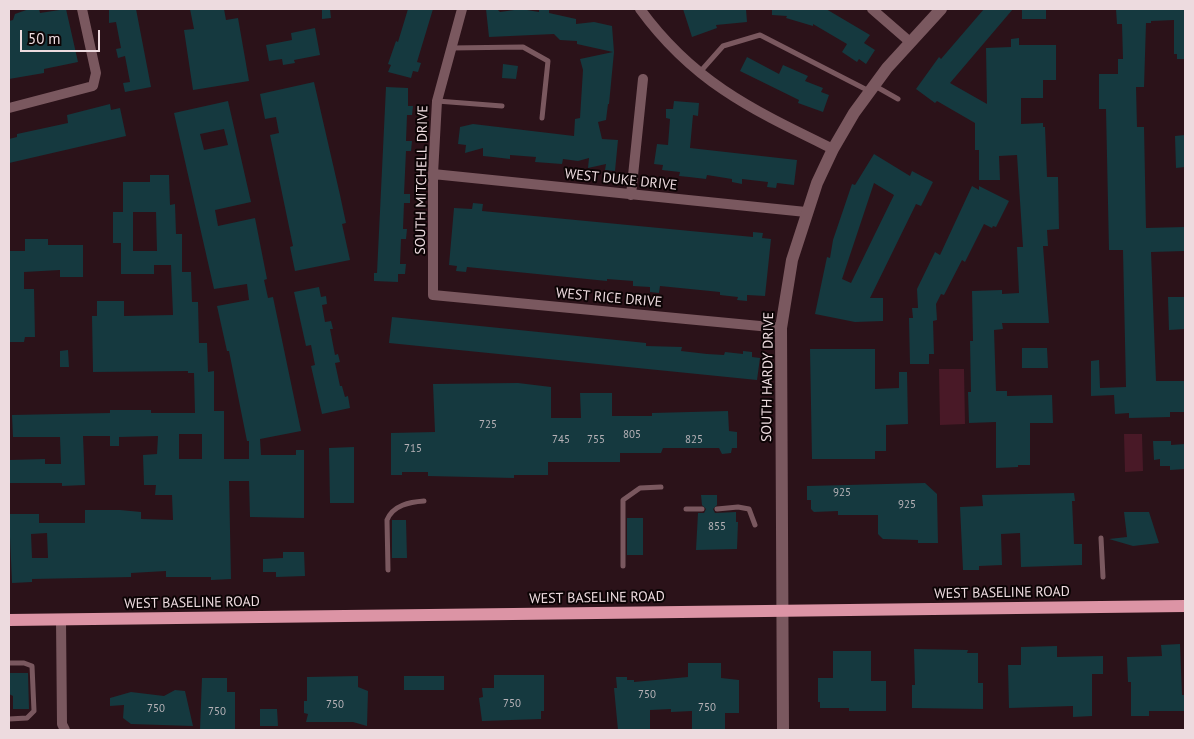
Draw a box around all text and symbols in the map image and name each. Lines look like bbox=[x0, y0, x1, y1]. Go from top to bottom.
scale bar bbox=[22, 20, 102, 52]
text: 50 m bbox=[28, 29, 61, 48]
street label: SOUTH MITCHELL DRIVE bbox=[412, 105, 432, 255]
street label: WEST DUKE DRIVE bbox=[564, 166, 678, 194]
street label: WEST RICE DRIVE bbox=[555, 285, 663, 311]
street label: SOUTH HARDY DRIVE bbox=[758, 312, 778, 442]
house number: 725 bbox=[479, 418, 497, 432]
house number: 805 bbox=[623, 428, 641, 442]
house number: 745 bbox=[552, 433, 570, 447]
house number: 755 bbox=[587, 433, 605, 447]
house number: 825 bbox=[685, 433, 703, 447]
house number: 715 bbox=[404, 442, 422, 456]
house number: 925 bbox=[833, 486, 851, 500]
house number: 925 bbox=[898, 498, 916, 512]
house number: 855 bbox=[708, 520, 726, 534]
street label: WEST BASELINE ROAD bbox=[934, 583, 1070, 603]
street label: WEST BASELINE ROAD bbox=[529, 588, 665, 608]
street label: WEST BASELINE ROAD bbox=[124, 593, 260, 613]
house number: 750 bbox=[638, 688, 656, 702]
house number: 750 bbox=[503, 697, 521, 711]
house number: 750 bbox=[326, 698, 344, 712]
house number: 750 bbox=[698, 701, 716, 715]
house number: 750 bbox=[147, 702, 165, 716]
house number: 750 bbox=[208, 705, 226, 719]

